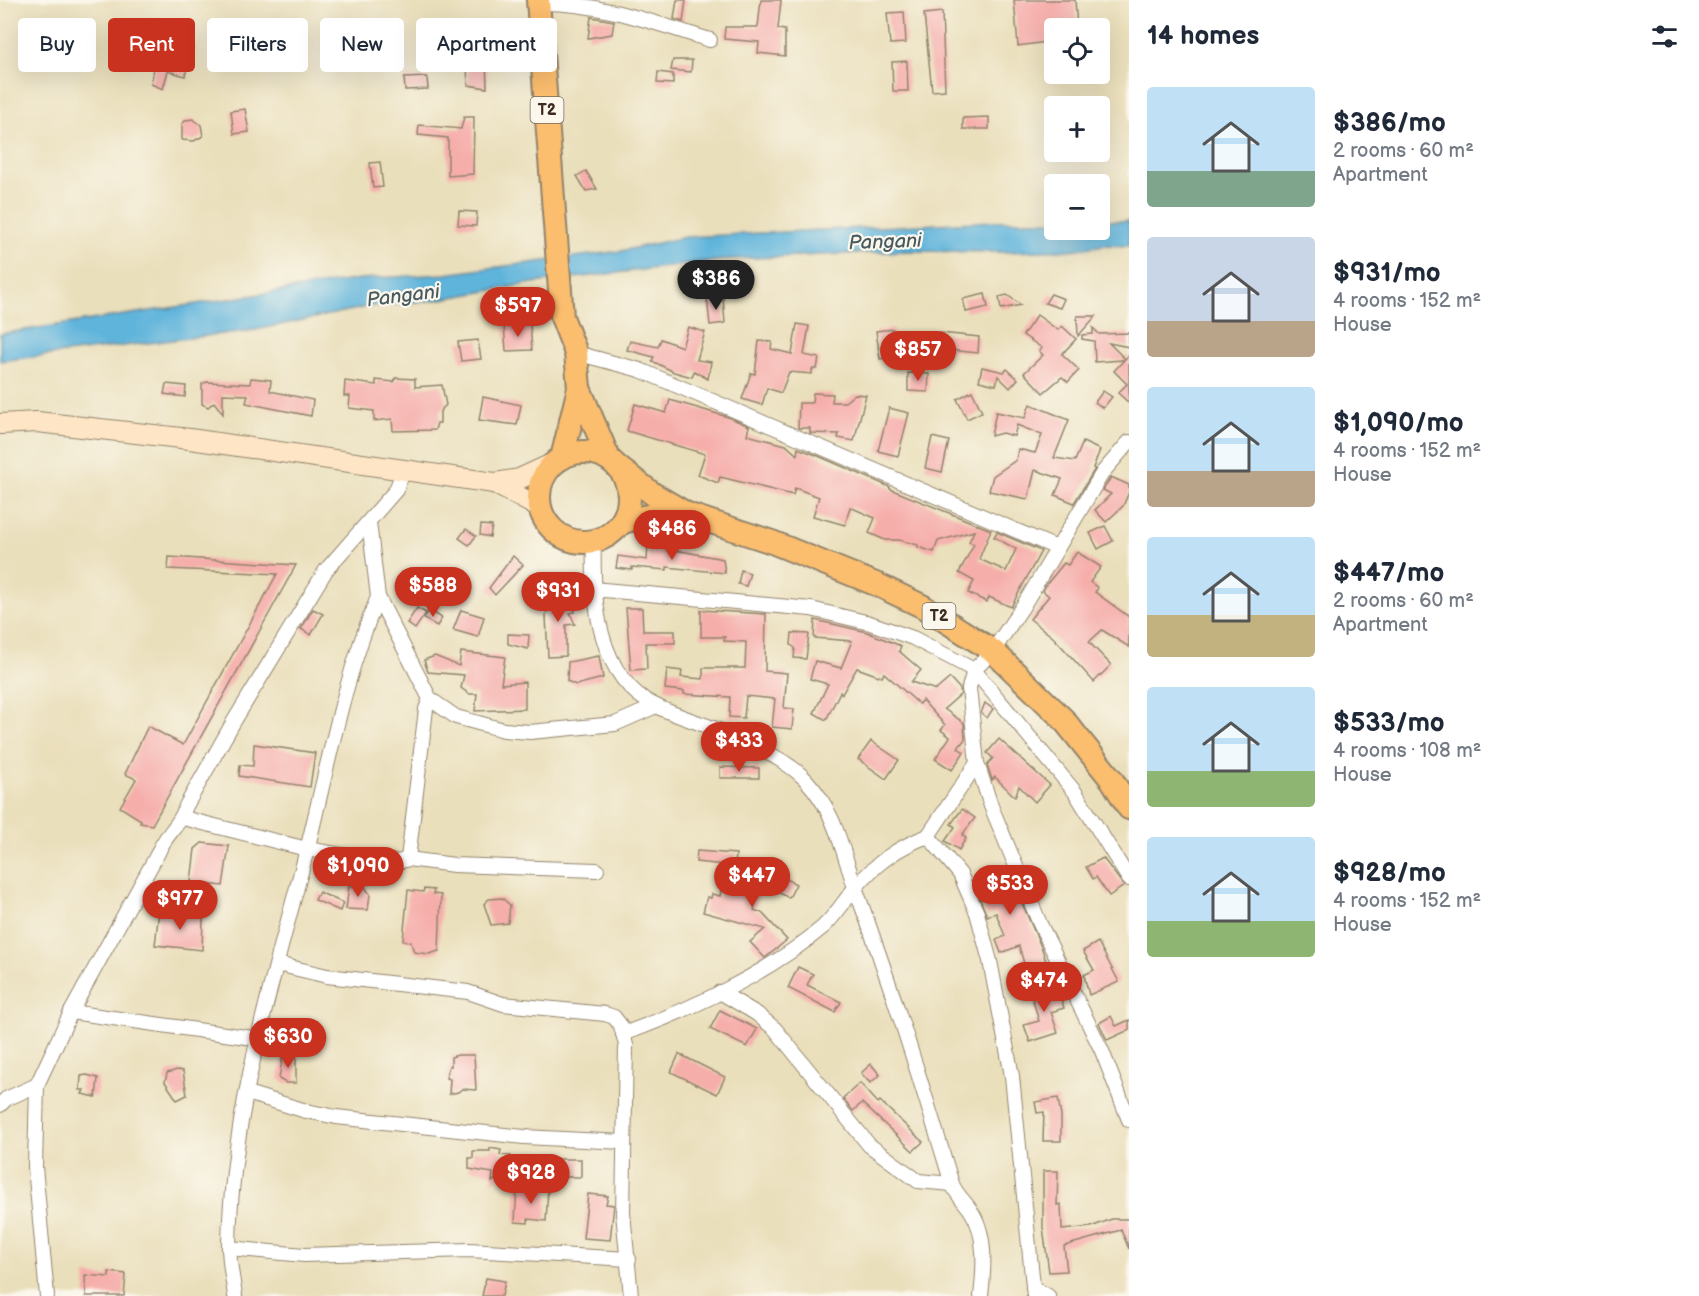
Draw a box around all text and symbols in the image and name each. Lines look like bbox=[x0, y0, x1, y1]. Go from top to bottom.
chip: Buy bbox=[18, 18, 96, 72]
chip: Rent bbox=[108, 18, 195, 72]
chip: Filters bbox=[207, 18, 308, 72]
chip: New bbox=[320, 18, 404, 72]
chip: Apartment bbox=[416, 18, 557, 72]
map controls bbox=[1044, 18, 1110, 240]
button: locate bbox=[1044, 18, 1110, 84]
icon: filters bbox=[1648, 20, 1681, 53]
text: 14 homes bbox=[1147, 21, 1259, 52]
button: + bbox=[1044, 96, 1110, 162]
road number: T2 bbox=[530, 97, 564, 123]
text: $386/mo bbox=[1333, 108, 1446, 139]
icon: home bbox=[1195, 111, 1267, 183]
text: 2 rooms · 60 m² bbox=[1333, 139, 1474, 163]
text: Apartment bbox=[1333, 163, 1428, 187]
button: − bbox=[1044, 174, 1110, 240]
water label: Pangani bbox=[848, 229, 924, 255]
text: $931/mo bbox=[1333, 258, 1441, 289]
pin: $386 bbox=[680, 260, 752, 311]
icon: home bbox=[1195, 261, 1267, 333]
text: $386 bbox=[692, 267, 741, 291]
water label: Pangani bbox=[365, 279, 442, 312]
pin: $597 bbox=[482, 287, 554, 338]
text: 4 rooms · 152 m² bbox=[1333, 289, 1481, 313]
text: $597 bbox=[494, 294, 542, 318]
text: House bbox=[1333, 313, 1392, 337]
pin: $857 bbox=[882, 331, 954, 382]
text: $857 bbox=[894, 338, 942, 362]
text: $1,090/mo bbox=[1333, 408, 1464, 439]
icon: home bbox=[1195, 411, 1267, 483]
text: 4 rooms · 152 m² bbox=[1333, 439, 1481, 463]
text: House bbox=[1333, 463, 1392, 487]
pin: $486 bbox=[636, 510, 708, 561]
text: $486 bbox=[647, 517, 697, 541]
text: $447/mo bbox=[1333, 558, 1444, 589]
icon: home bbox=[1195, 561, 1267, 633]
pin: $588 bbox=[397, 567, 469, 618]
pin: $931 bbox=[522, 572, 594, 623]
text: $588 bbox=[409, 574, 457, 598]
text: $931 bbox=[536, 579, 581, 603]
text: 2 rooms · 60 m² bbox=[1333, 589, 1474, 613]
road number: T2 bbox=[922, 603, 956, 629]
text: Apartment bbox=[1333, 613, 1428, 637]
text: $533/mo bbox=[1333, 708, 1445, 739]
icon: home bbox=[1195, 711, 1267, 783]
pin: $433 bbox=[703, 722, 775, 773]
text: $433 bbox=[715, 729, 763, 753]
text: 4 rooms · 108 m² bbox=[1333, 739, 1481, 763]
text: House bbox=[1333, 763, 1392, 787]
pin: $1,090 bbox=[309, 847, 407, 898]
text: $1,090 bbox=[327, 854, 389, 878]
pin: $447 bbox=[716, 857, 788, 908]
text: $928/mo bbox=[1333, 858, 1446, 889]
icon: home bbox=[1195, 861, 1267, 933]
text: $447 bbox=[728, 864, 776, 888]
pin: $533 bbox=[974, 865, 1046, 916]
text: $533 bbox=[986, 872, 1034, 896]
pin: $977 bbox=[144, 880, 216, 931]
text: $977 bbox=[157, 887, 203, 911]
text: 4 rooms · 152 m² bbox=[1333, 889, 1481, 913]
text: House bbox=[1333, 913, 1392, 937]
pin: $474 bbox=[1008, 962, 1080, 1013]
text: $474 bbox=[1020, 969, 1068, 993]
pin: $630 bbox=[252, 1018, 324, 1069]
text: $630 bbox=[263, 1025, 313, 1049]
pin: $928 bbox=[495, 1154, 567, 1205]
text: $928 bbox=[507, 1161, 555, 1185]

